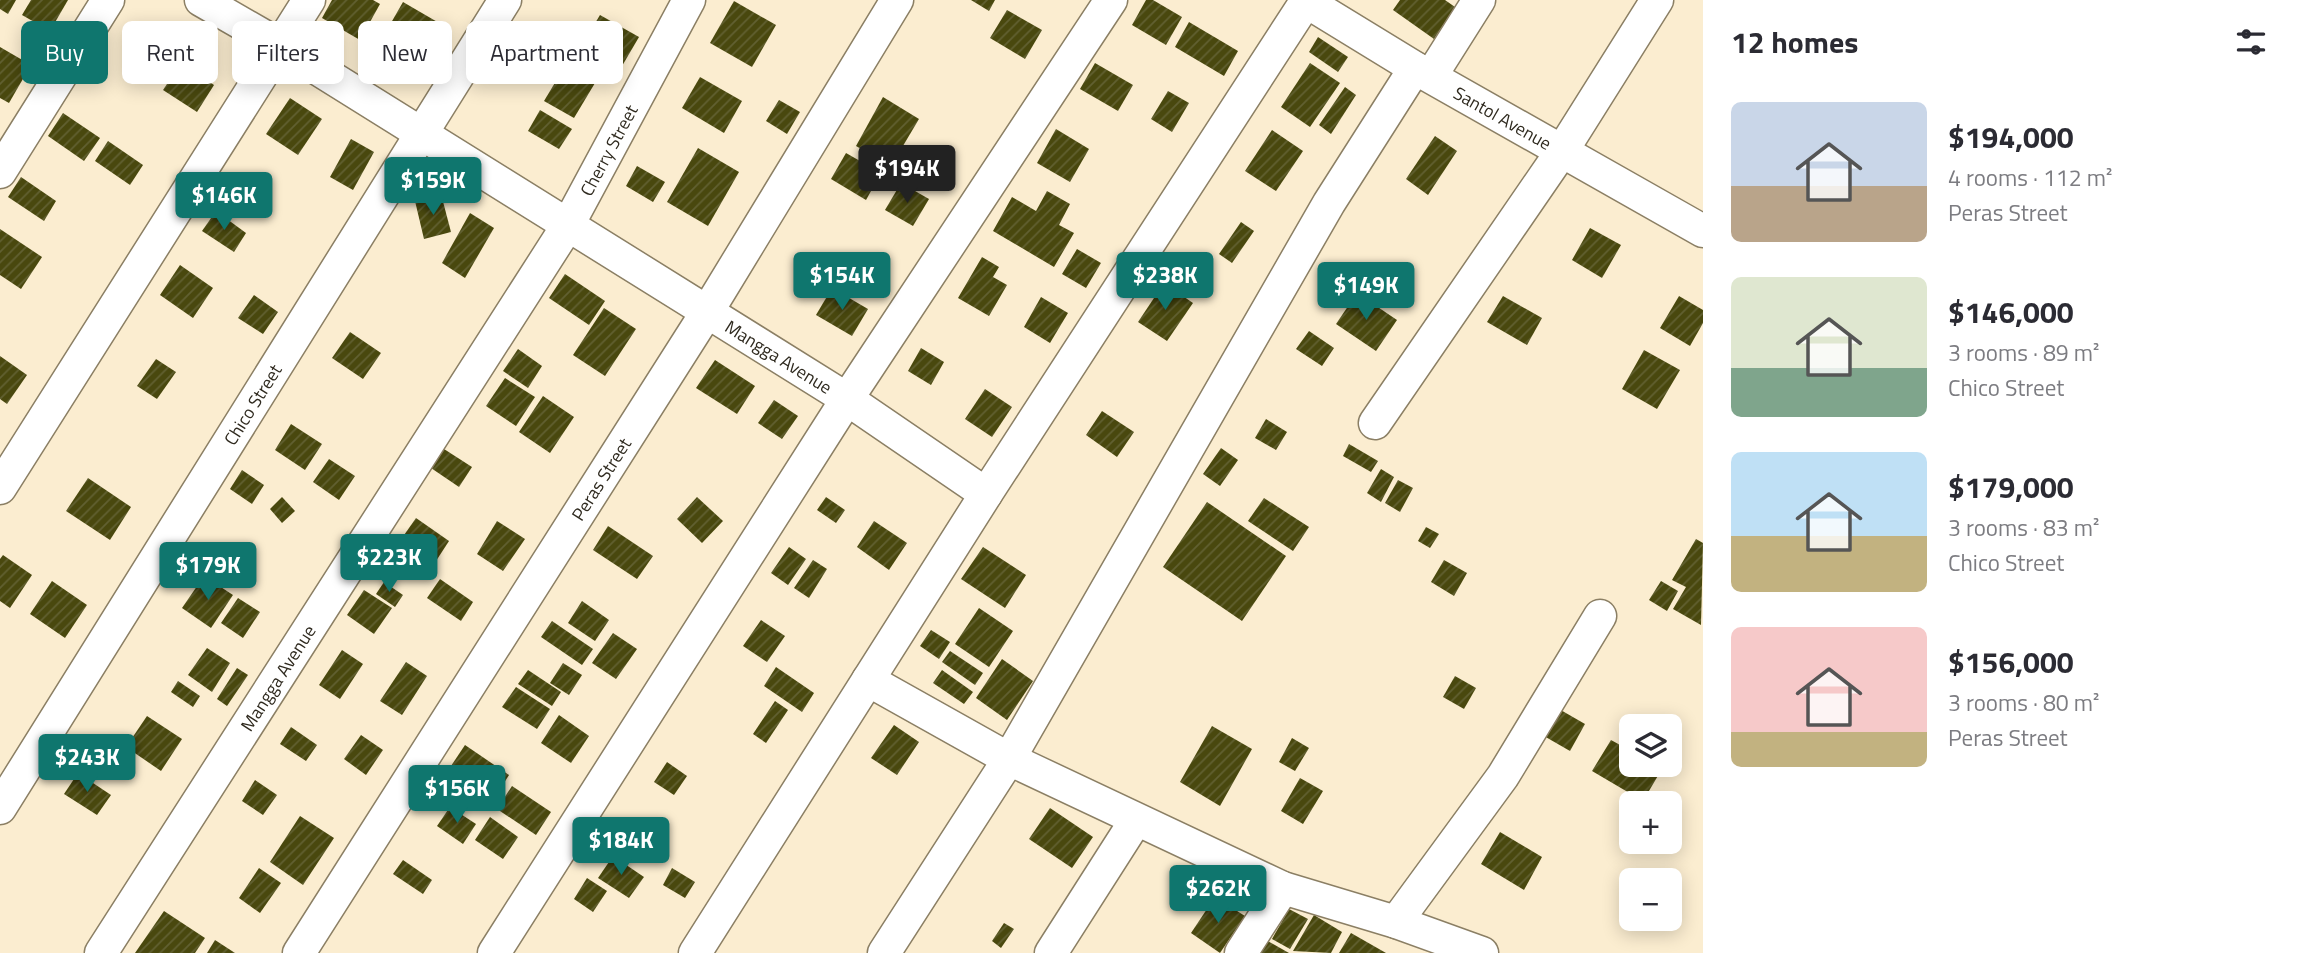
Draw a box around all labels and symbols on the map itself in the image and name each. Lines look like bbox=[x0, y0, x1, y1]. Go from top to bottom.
street label: Santol Avenue bbox=[1449, 79, 1557, 156]
street label: Cherry Street bbox=[573, 99, 644, 201]
pin: $194K bbox=[858, 146, 956, 205]
pin: $159K bbox=[384, 158, 482, 217]
pin: $146K bbox=[175, 173, 273, 232]
pin: $154K bbox=[793, 252, 891, 312]
pin: $238K bbox=[1116, 252, 1214, 312]
pin: $149K bbox=[1317, 262, 1415, 322]
street label: Mangga Avenue bbox=[720, 313, 838, 400]
street label: Chico Street bbox=[217, 358, 288, 450]
street label: Peras Street bbox=[564, 432, 638, 526]
pin: $223K bbox=[340, 534, 438, 594]
pin: $179K bbox=[159, 542, 257, 602]
street label: Mangga Avenue bbox=[233, 619, 322, 736]
pin: $243K bbox=[38, 734, 136, 794]
pin: $156K bbox=[408, 766, 506, 825]
pin: $184K bbox=[572, 818, 670, 877]
pin: $262K bbox=[1169, 866, 1267, 925]

